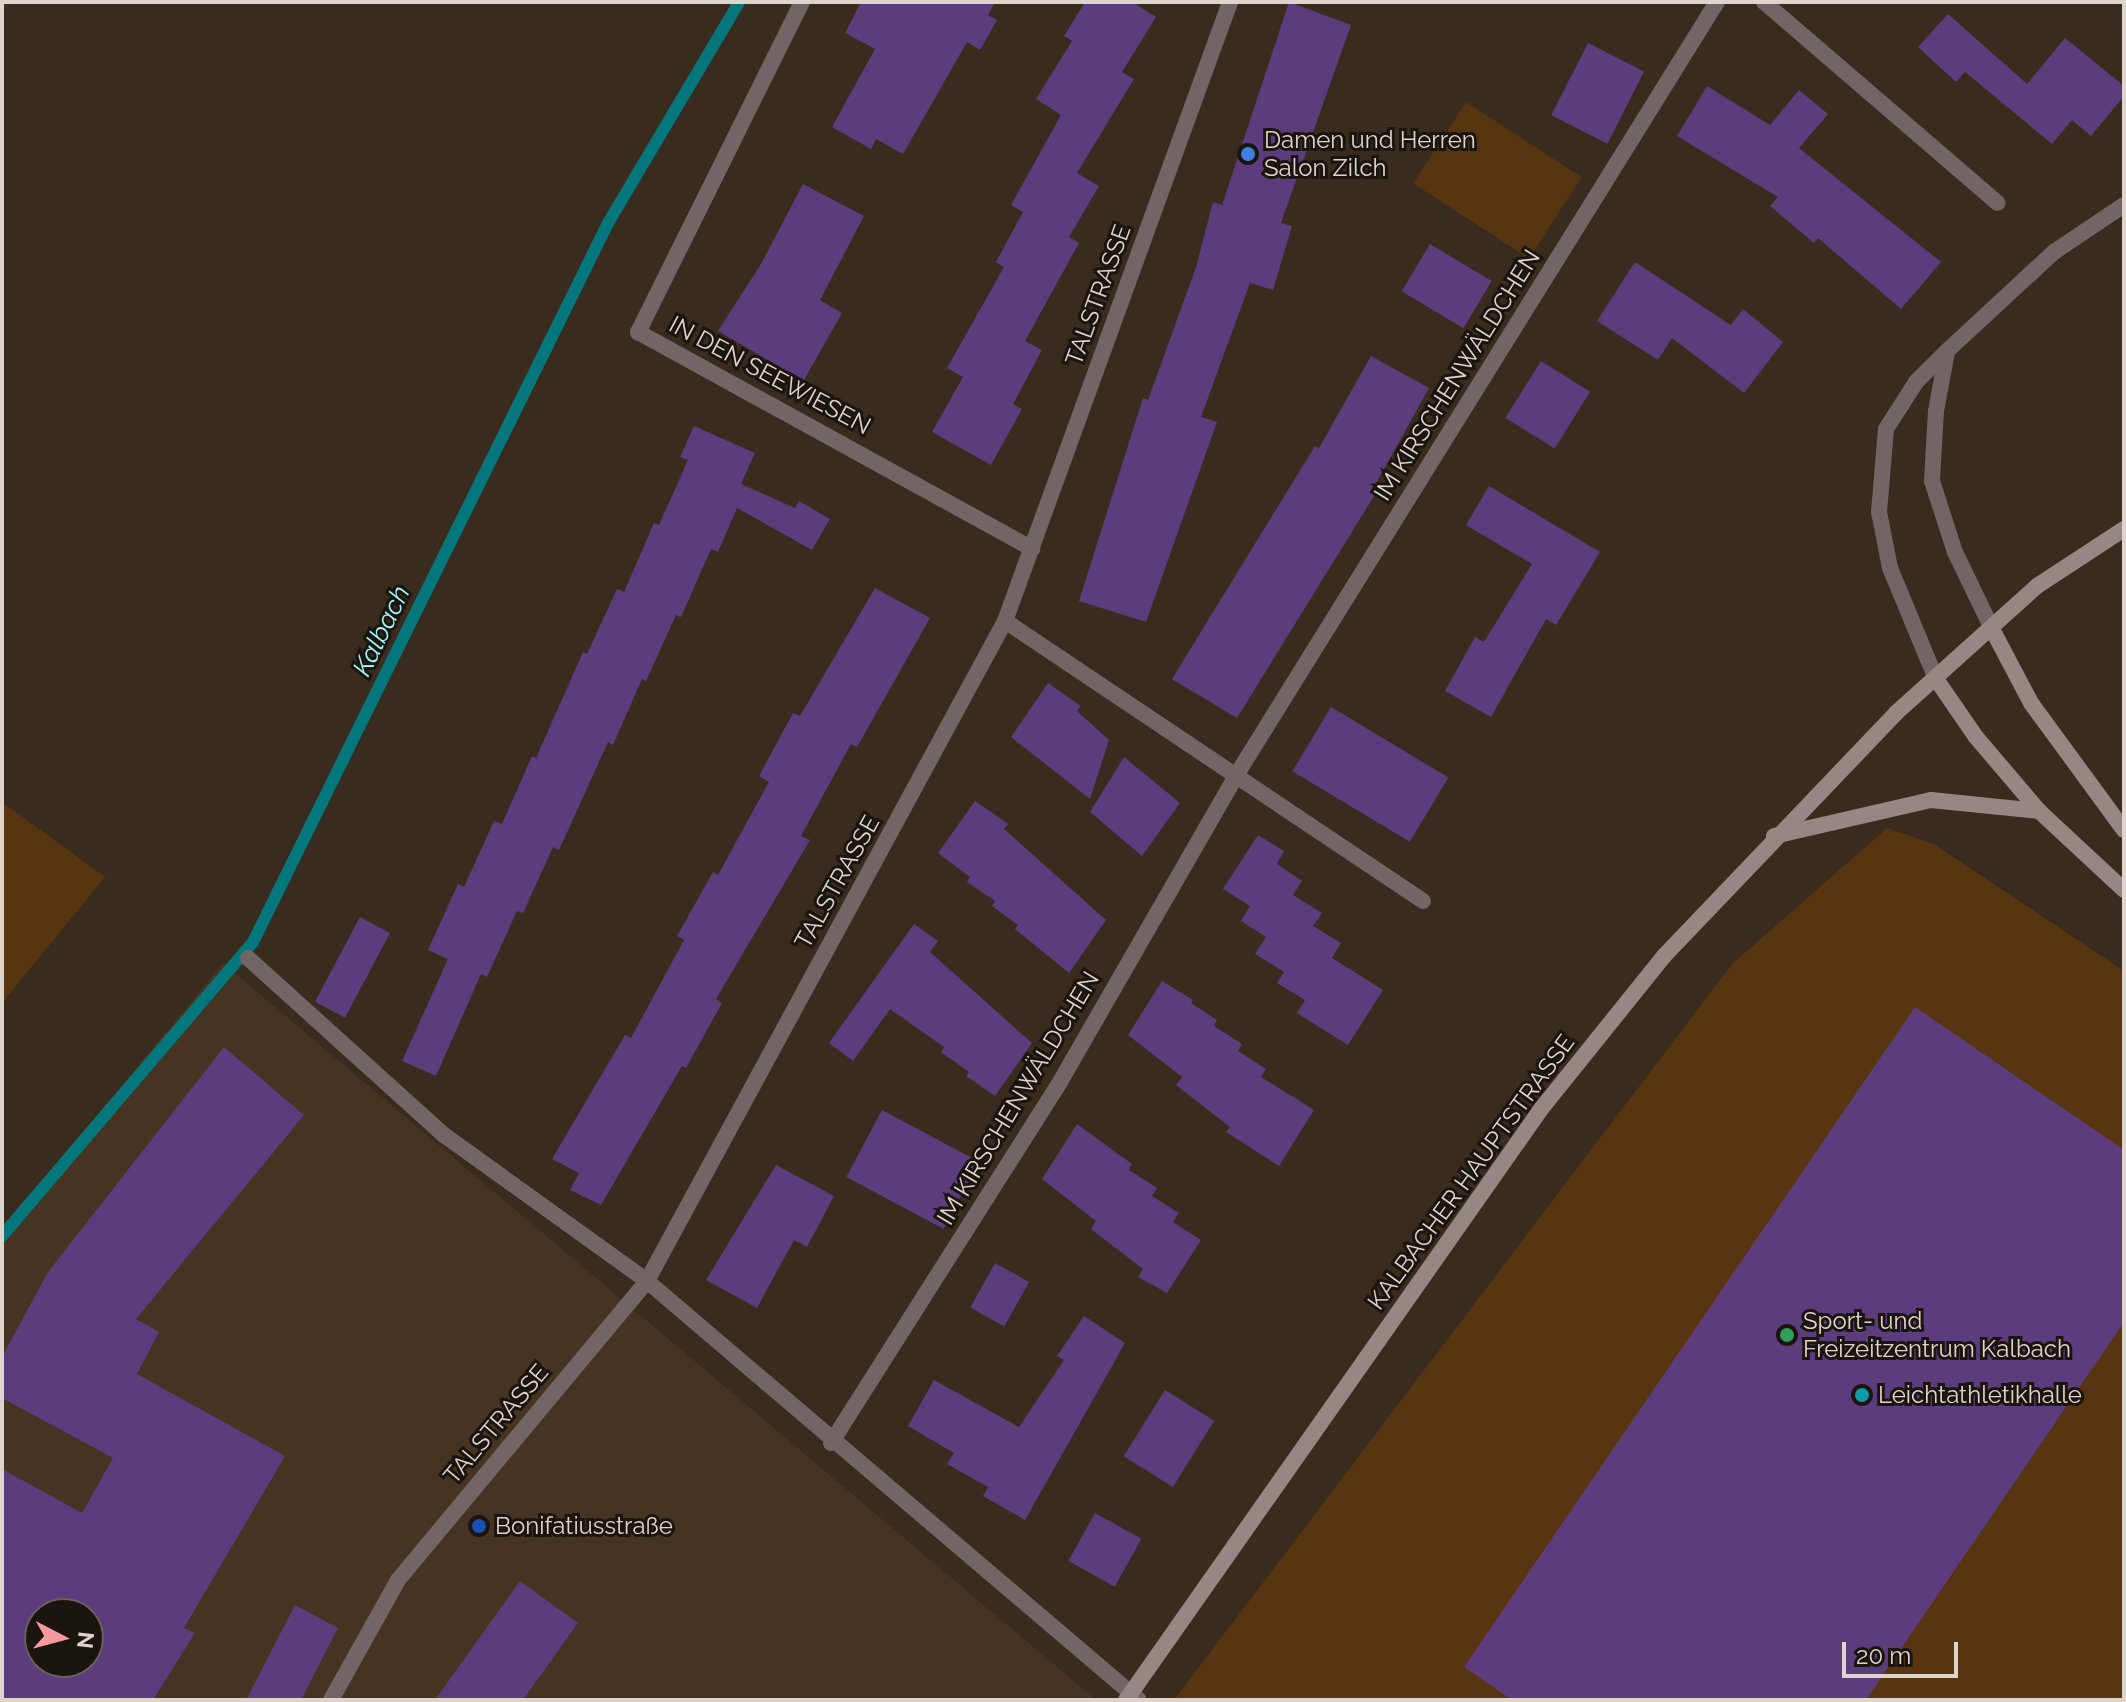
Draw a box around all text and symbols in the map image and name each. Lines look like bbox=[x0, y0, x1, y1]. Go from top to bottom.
place label: Damen und Herren Salon Zilch bbox=[1264, 126, 1476, 182]
marker: Damen und Herren Salon Zilch bbox=[1239, 145, 1257, 163]
street label: TALSTRASSE bbox=[1059, 221, 1137, 369]
street label: IM KIRSCHENWÄLDCHEN bbox=[1368, 244, 1546, 506]
street label: IN DEN SEEWIESEN bbox=[664, 310, 876, 440]
water label: Kalbach bbox=[347, 581, 417, 681]
street label: TALSTRASSE bbox=[789, 810, 885, 954]
street label: IM KIRSCHENWÄLDCHEN bbox=[931, 966, 1105, 1230]
street label: KALBACHER HAUPTSTRASSE bbox=[1362, 1029, 1580, 1315]
place label: Sport- und Freizeitzentrum Kalbach bbox=[1803, 1307, 2071, 1363]
marker: Sport- und Freizeitzentrum Kalbach bbox=[1778, 1326, 1796, 1344]
street label: TALSTRASSE bbox=[437, 1358, 555, 1490]
place label: Leichtathletikhalle bbox=[1878, 1381, 2082, 1409]
marker: Leichtathletikhalle bbox=[1853, 1386, 1871, 1404]
place label: Bonifatiusstraße bbox=[495, 1512, 673, 1540]
marker: Bonifatiusstraße bbox=[470, 1517, 488, 1535]
north arrow bbox=[24, 1598, 104, 1678]
scale bar bbox=[1846, 1626, 1962, 1676]
text: N bbox=[72, 1631, 100, 1650]
text: 20 m bbox=[1856, 1641, 1911, 1670]

